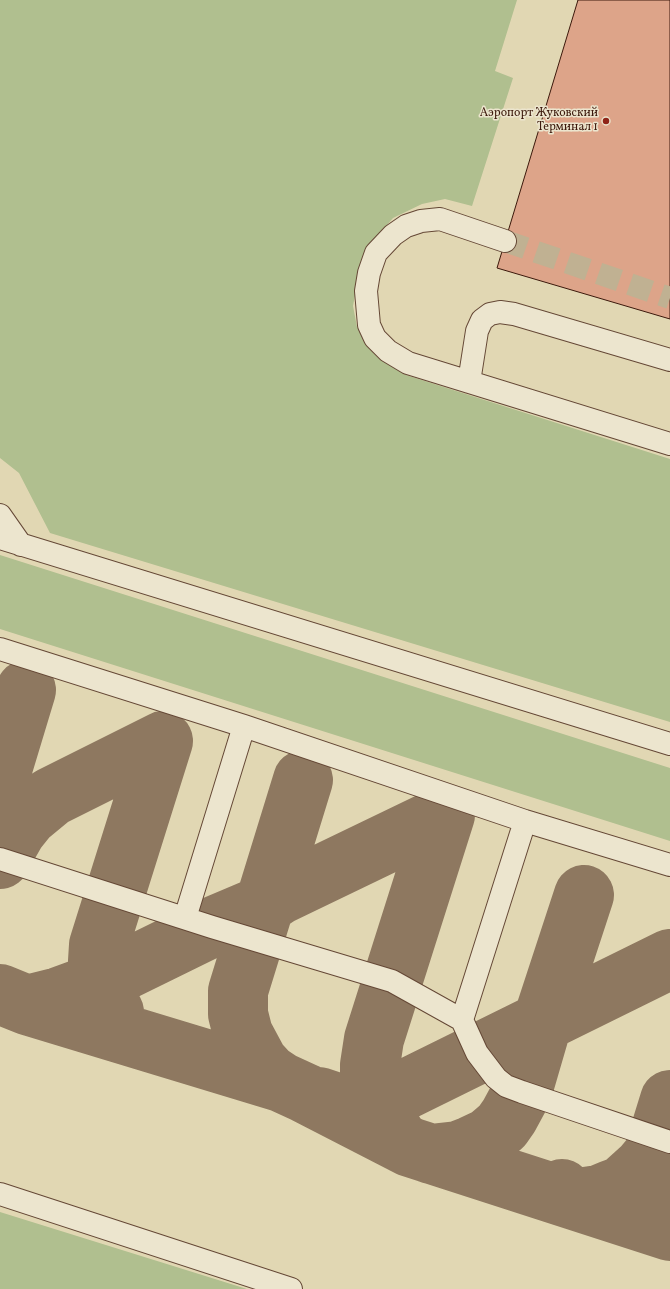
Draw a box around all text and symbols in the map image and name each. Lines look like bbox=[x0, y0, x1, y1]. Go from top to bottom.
place label: Аэропорт Жуковский Терминал 1 bbox=[480, 107, 598, 135]
marker: Аэропорт Жуковский Терминал 1 bbox=[601, 116, 611, 126]

